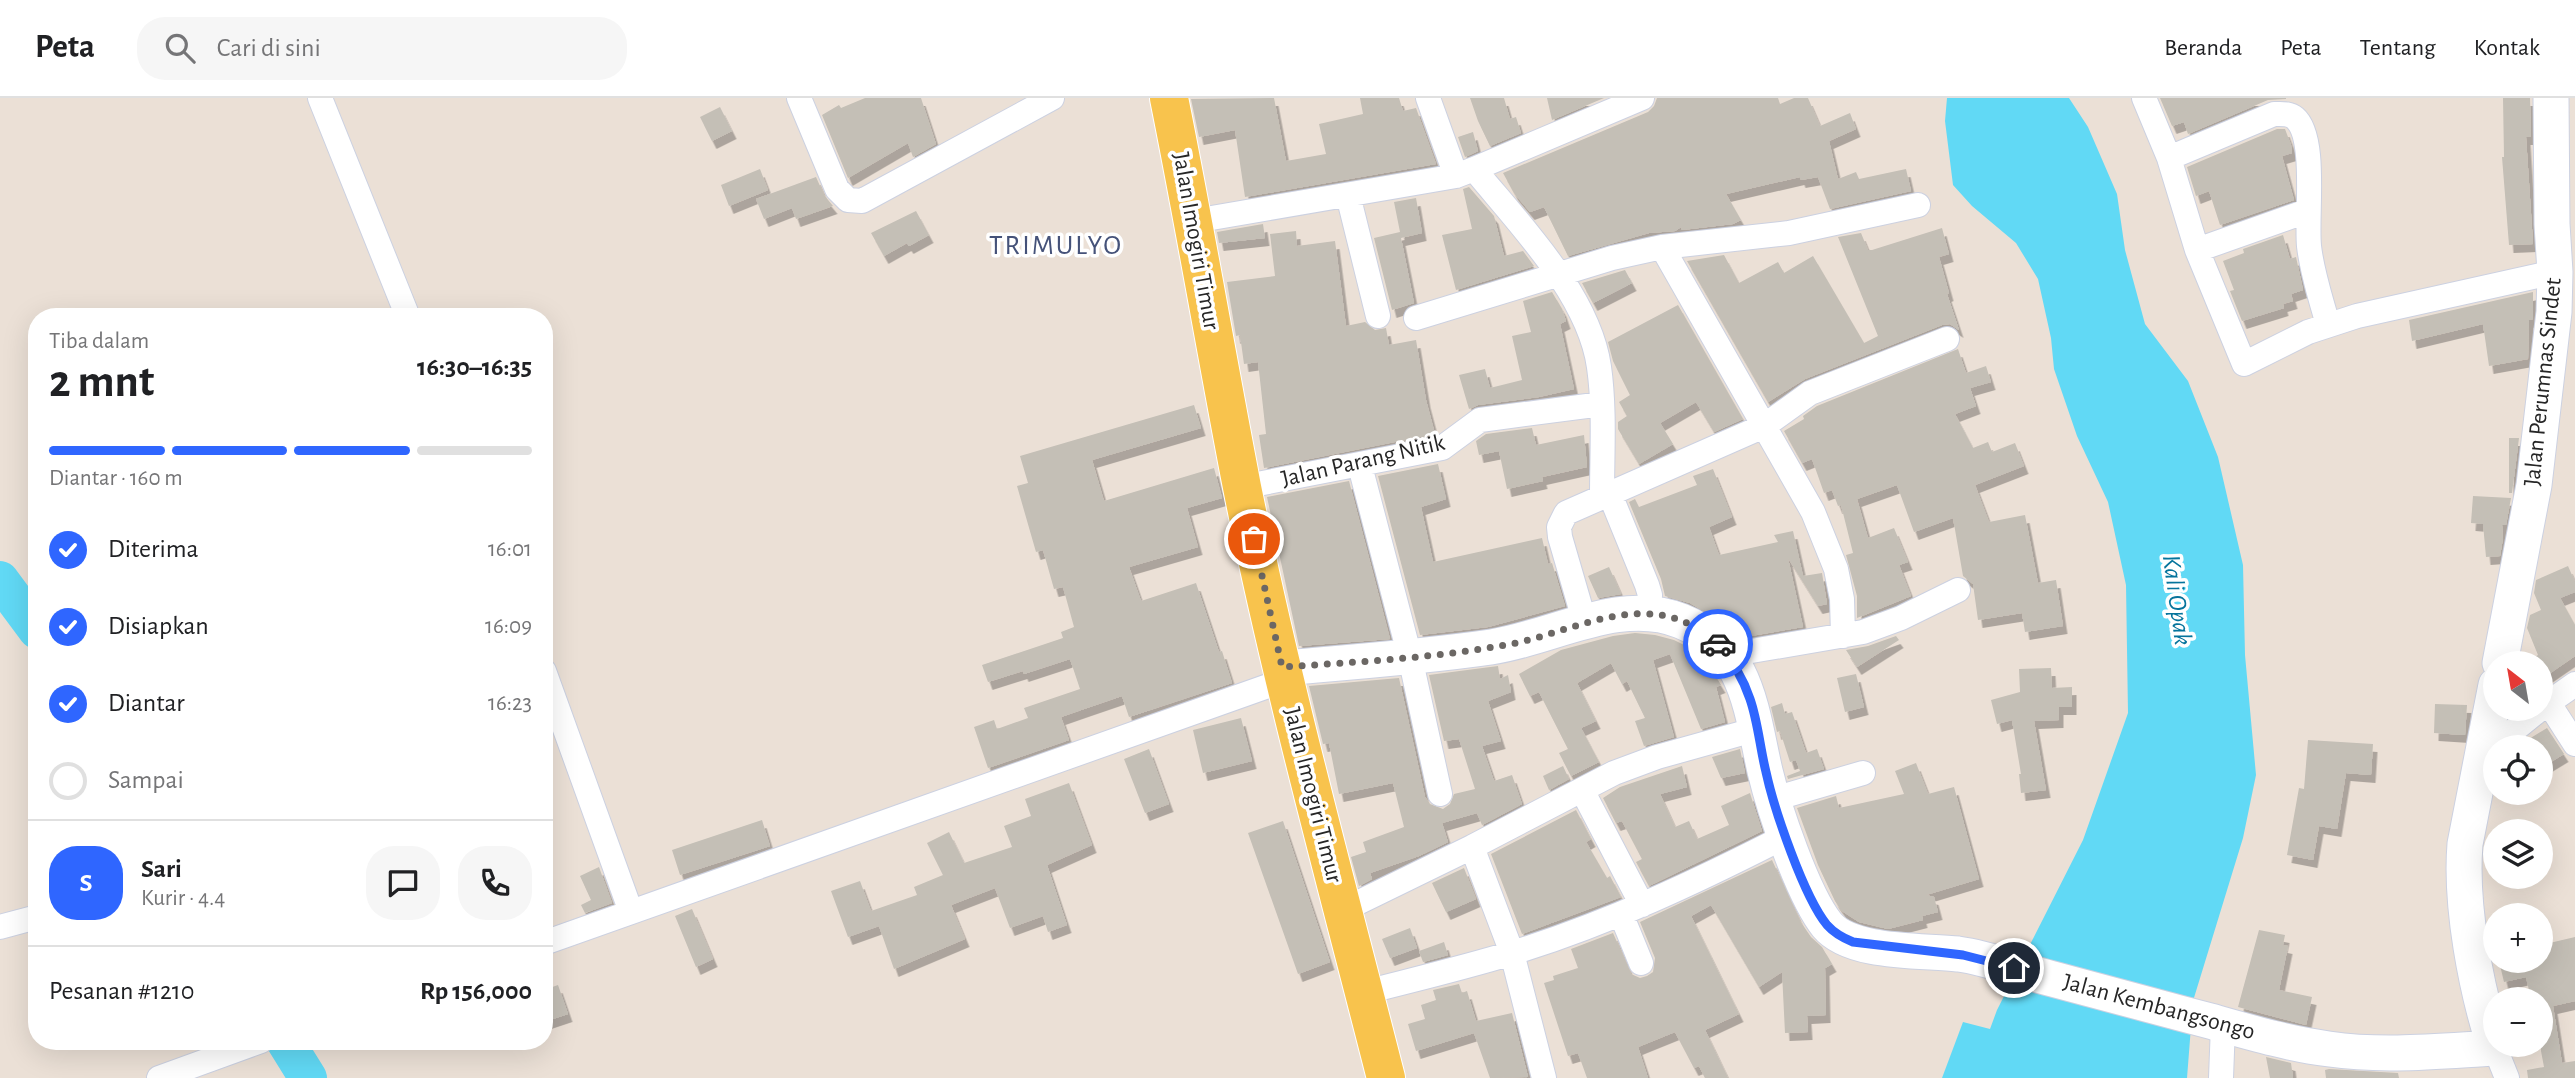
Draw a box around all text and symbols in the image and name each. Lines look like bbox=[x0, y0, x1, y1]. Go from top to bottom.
search box bbox=[137, 17, 627, 80]
icon: search bbox=[161, 29, 199, 67]
text: Peta bbox=[35, 31, 95, 64]
text: Cari di sini bbox=[217, 35, 321, 61]
text: Beranda bbox=[2164, 36, 2242, 60]
text: Peta bbox=[2280, 36, 2322, 60]
text: Tentang bbox=[2360, 36, 2436, 60]
text: Kontak bbox=[2474, 36, 2540, 60]
street label: Jalan Imogiri Timur bbox=[1169, 150, 1223, 332]
district label: TRIMULYO bbox=[989, 232, 1123, 260]
street label: Jalan Perumnas Sindet bbox=[2520, 276, 2566, 487]
text: Tiba dalam bbox=[49, 330, 149, 353]
text: 16:30–16:35 bbox=[417, 354, 532, 380]
text: 2 mnt bbox=[49, 359, 154, 405]
street label: Jalan Parang Nitik bbox=[1279, 431, 1447, 491]
text: Diantar · 160 m bbox=[49, 467, 183, 490]
pin bbox=[1224, 509, 1284, 569]
icon: bag bbox=[1235, 520, 1273, 558]
icon: check bbox=[49, 531, 87, 569]
text: Diterima bbox=[108, 536, 199, 562]
text: 16:01 bbox=[488, 538, 532, 561]
water label: Kali Opak bbox=[2158, 553, 2196, 647]
icon: check bbox=[49, 608, 87, 646]
courier bbox=[1683, 609, 1753, 679]
text: Disiapkan bbox=[108, 613, 209, 639]
text: 16:09 bbox=[485, 615, 532, 638]
icon: car bbox=[1699, 625, 1737, 663]
north arrow bbox=[2483, 651, 2553, 721]
map controls bbox=[2483, 651, 2553, 1057]
icon: check bbox=[49, 685, 87, 723]
text: Diantar bbox=[108, 690, 185, 716]
text: 16:23 bbox=[488, 692, 532, 715]
street label: Jalan Imogiri Timur bbox=[1280, 705, 1346, 885]
button: locate bbox=[2483, 735, 2553, 805]
text: Sampai bbox=[108, 767, 184, 793]
button: layers bbox=[2483, 819, 2553, 889]
button: chat bbox=[366, 846, 440, 920]
button: phone bbox=[458, 846, 532, 920]
text: Sari bbox=[141, 856, 182, 882]
text: S bbox=[80, 870, 92, 896]
text: Kurir · 4.4 bbox=[141, 887, 225, 910]
button: + bbox=[2483, 903, 2553, 973]
pin bbox=[1984, 938, 2044, 998]
icon: home bbox=[1995, 949, 2033, 987]
street label: Jalan Kembangsongo bbox=[2060, 970, 2258, 1044]
text: Pesanan #1210 bbox=[49, 978, 195, 1004]
text: Rp 156,000 bbox=[420, 978, 532, 1004]
button: − bbox=[2483, 987, 2553, 1057]

